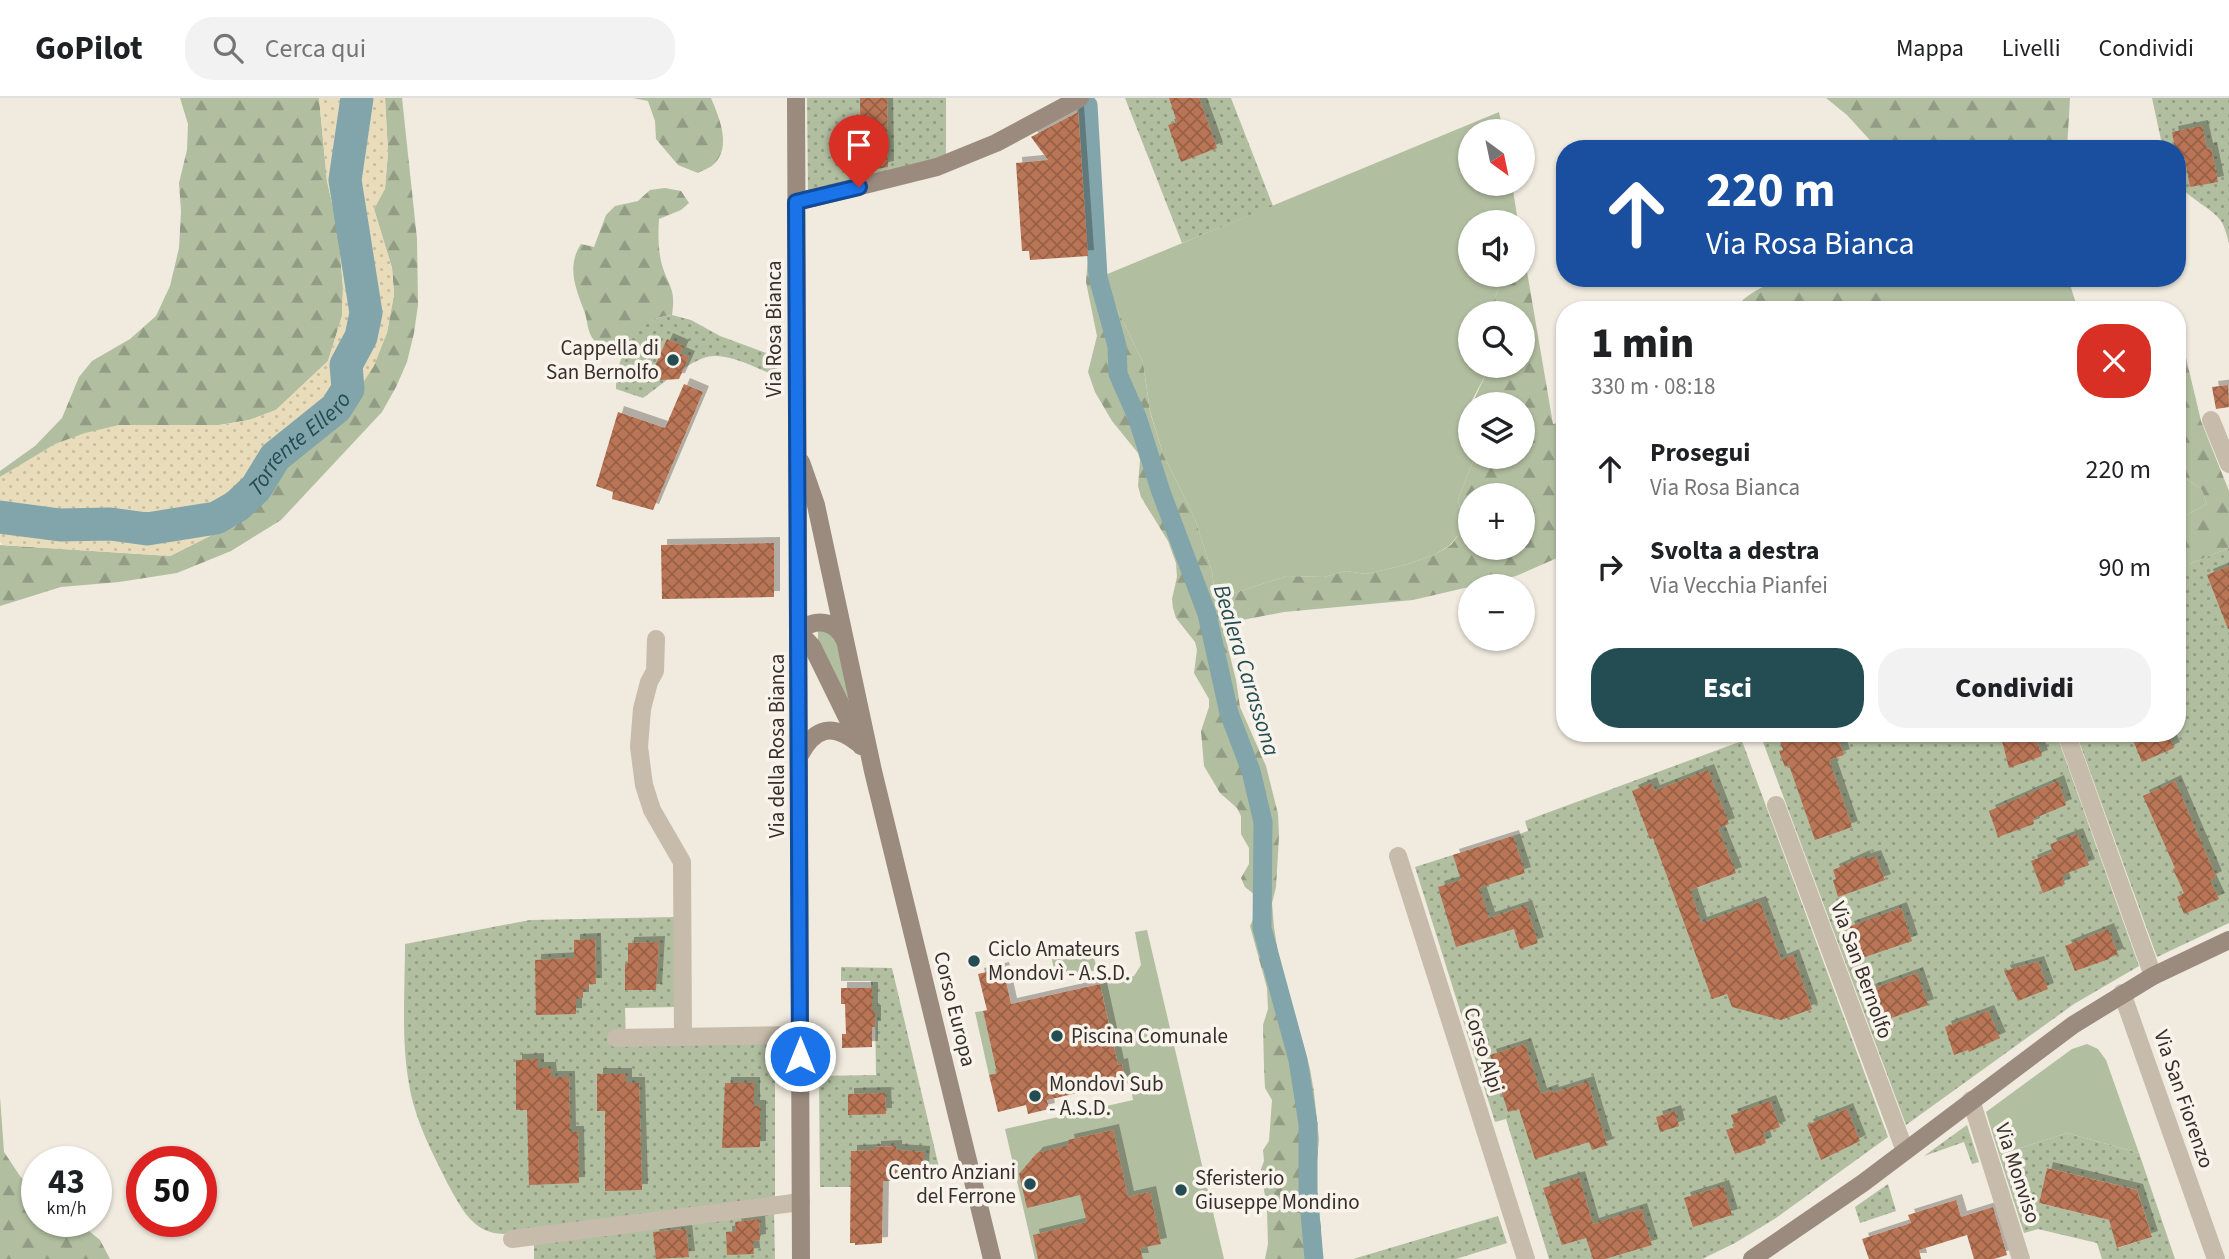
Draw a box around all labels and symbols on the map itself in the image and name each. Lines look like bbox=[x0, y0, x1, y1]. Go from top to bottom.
pin bbox=[829, 115, 889, 187]
north arrow bbox=[1458, 119, 1535, 196]
street label: Via Rosa Bianca bbox=[759, 261, 789, 397]
place label: Cappella di San Bernolfo bbox=[546, 333, 659, 387]
marker: Cappella di San Bernolfo bbox=[665, 352, 681, 368]
water label: Torrente Ellero bbox=[241, 385, 359, 504]
water label: Bealera Carassona bbox=[1205, 580, 1288, 760]
street label: Via della Rosa Bianca bbox=[762, 654, 792, 838]
street label: Via San Bernolfo bbox=[1823, 897, 1901, 1043]
place label: Ciclo Amateurs Mondovì - A.S.D. bbox=[988, 934, 1130, 988]
street label: Corso Europa bbox=[926, 948, 984, 1070]
marker: Ciclo Amateurs Mondovì - A.S.D. bbox=[966, 953, 982, 969]
street label: Corso Alpi bbox=[1456, 1003, 1512, 1097]
position arrow bbox=[763, 1019, 837, 1093]
place label: Piscina Comunale bbox=[1071, 1021, 1228, 1051]
street label: Via San Fiorenzo bbox=[2146, 1026, 2222, 1172]
marker: Piscina Comunale bbox=[1049, 1028, 1065, 1044]
place label: Mondovì Sub - A.S.D. bbox=[1049, 1069, 1164, 1123]
marker: Mondovì Sub - A.S.D. bbox=[1027, 1088, 1043, 1104]
street label: Via Monviso bbox=[1988, 1119, 2048, 1227]
speed limit sign: 50 bbox=[126, 1146, 217, 1237]
place label: Centro Anziani del Ferrone bbox=[888, 1157, 1016, 1211]
place label: Sferisterio Giuseppe Mondino bbox=[1195, 1163, 1360, 1217]
marker: Centro Anziani del Ferrone bbox=[1022, 1176, 1038, 1192]
marker: Sferisterio Giuseppe Mondino bbox=[1173, 1182, 1189, 1198]

